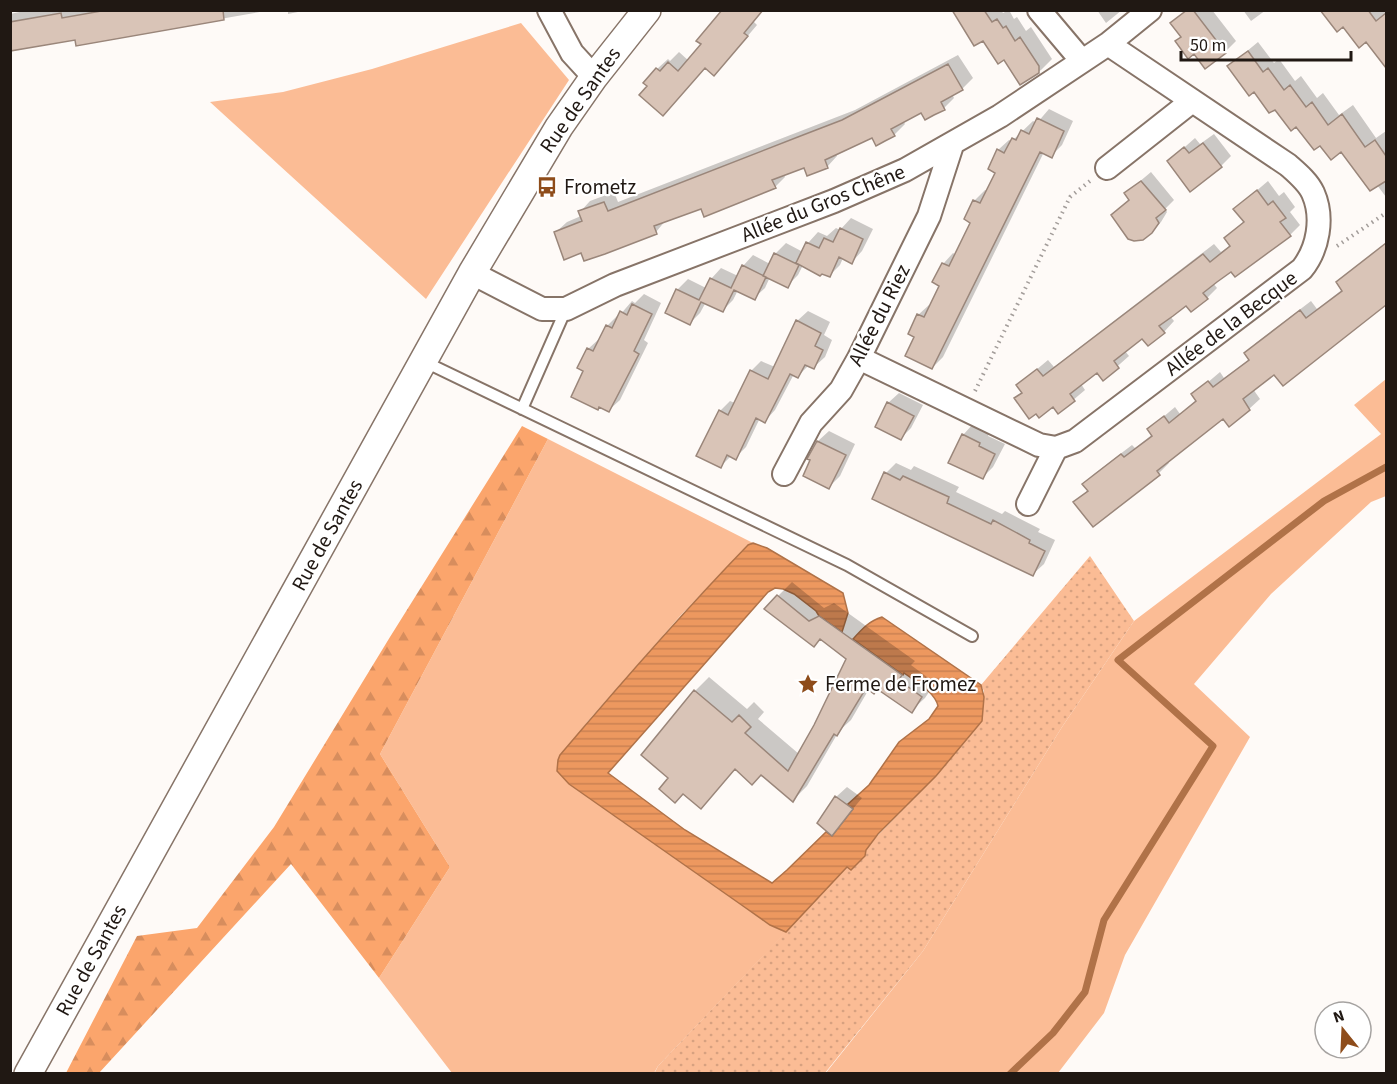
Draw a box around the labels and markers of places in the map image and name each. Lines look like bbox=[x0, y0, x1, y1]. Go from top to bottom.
place label: Frometz bbox=[564, 172, 636, 202]
bus stop icon: Frometz bbox=[535, 175, 559, 199]
place label: Ferme de Fromez bbox=[825, 669, 976, 699]
place icon: Ferme de Fromez bbox=[796, 672, 820, 696]

